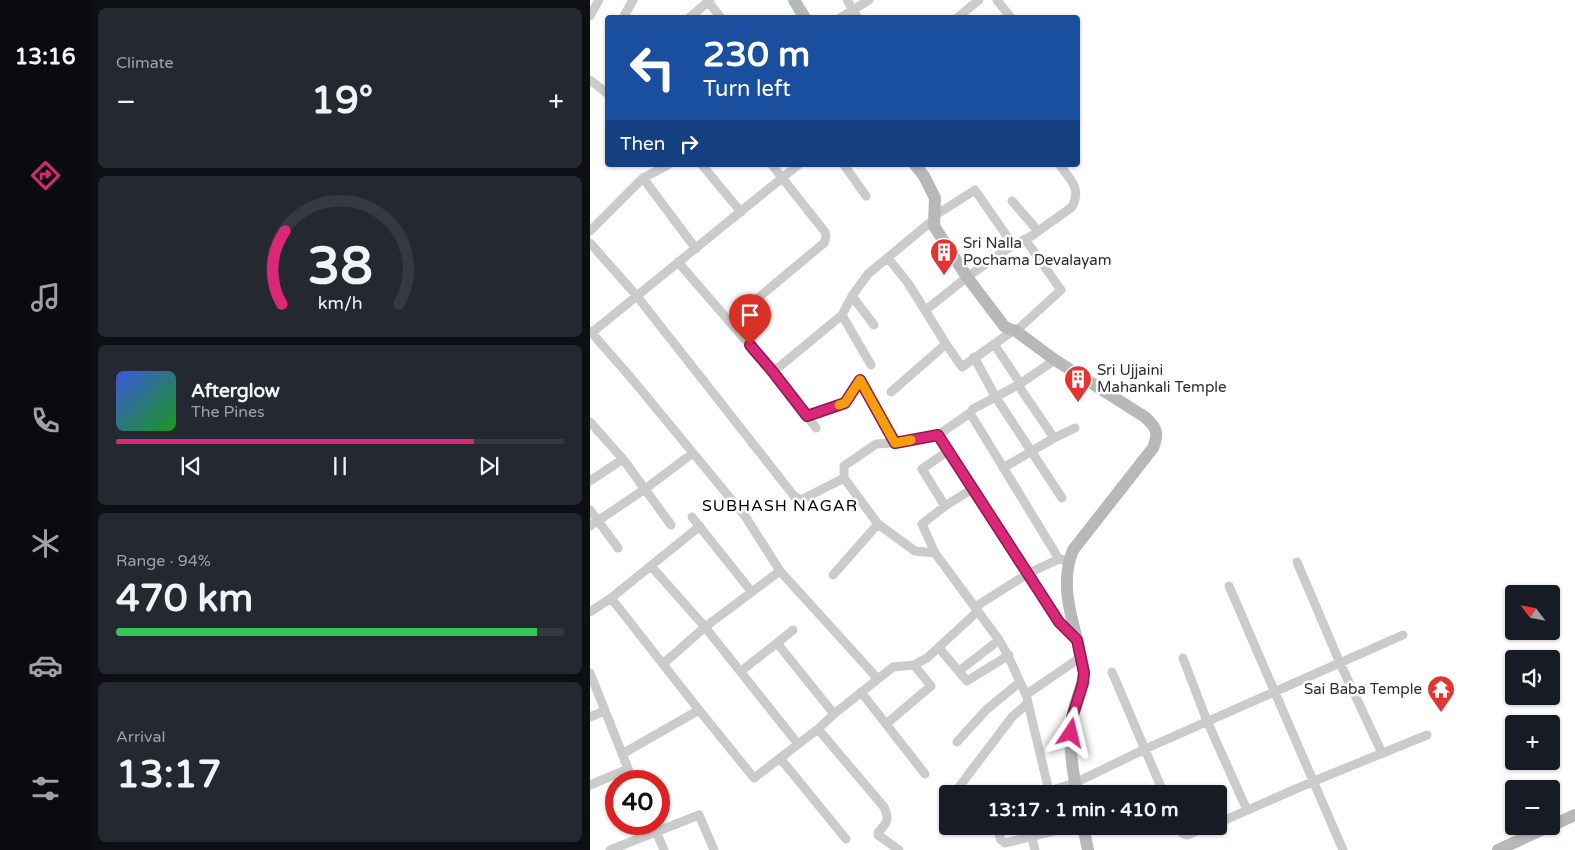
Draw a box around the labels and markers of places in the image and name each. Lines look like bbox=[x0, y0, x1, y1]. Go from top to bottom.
place label: Sri Nalla Pochama Devalayam bbox=[963, 234, 1112, 269]
building icon: Sri Nalla Pochama Devalayam bbox=[929, 237, 959, 276]
pin bbox=[729, 294, 771, 345]
place label: Sri Ujjaini Mahankali Temple bbox=[1097, 361, 1227, 396]
building icon: Sri Ujjaini Mahankali Temple bbox=[1063, 364, 1093, 403]
temple icon: Sai Baba Temple bbox=[1426, 674, 1456, 713]
place label: Sai Baba Temple bbox=[1304, 680, 1422, 698]

